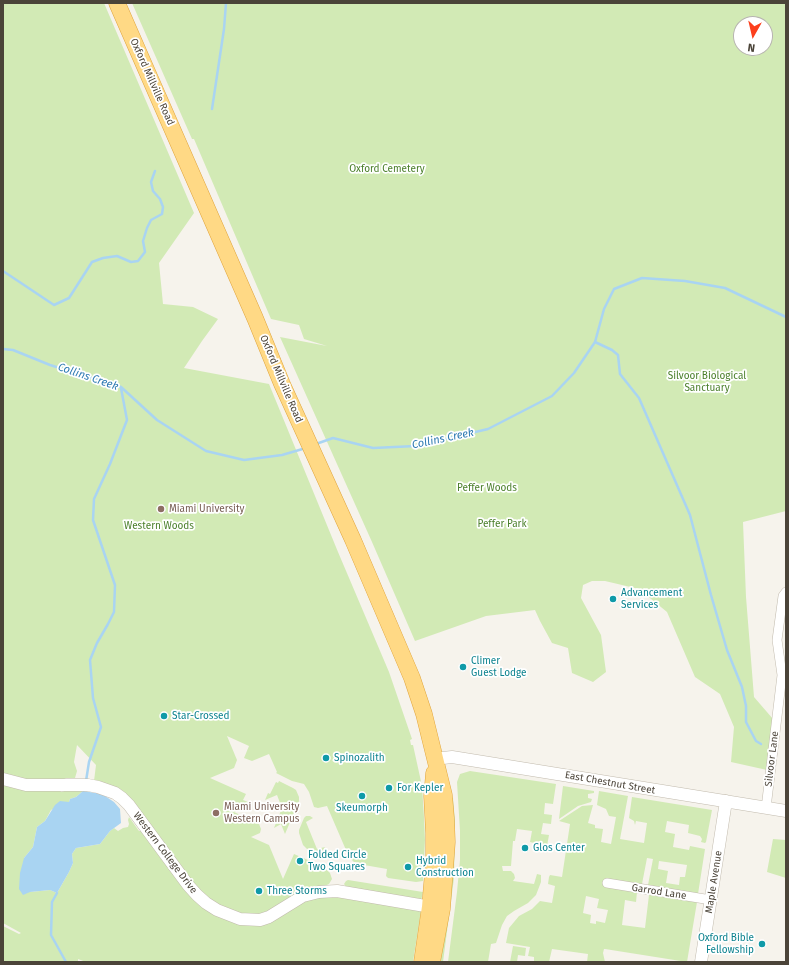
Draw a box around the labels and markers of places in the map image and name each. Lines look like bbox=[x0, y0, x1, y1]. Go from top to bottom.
place label: Miami University bbox=[169, 503, 244, 515]
marker: Miami University bbox=[156, 504, 166, 514]
place label: Advancement Services bbox=[621, 587, 682, 610]
marker: Advancement Services bbox=[608, 594, 618, 604]
place label: Climer Guest Lodge bbox=[471, 655, 527, 678]
marker: Climer Guest Lodge bbox=[458, 662, 468, 672]
place label: Star-Crossed bbox=[172, 710, 230, 722]
marker: Star-Crossed bbox=[159, 711, 169, 721]
place label: Spinozalith bbox=[334, 752, 385, 764]
marker: Spinozalith bbox=[321, 753, 331, 763]
place label: For Kepler bbox=[397, 782, 443, 794]
marker: For Kepler bbox=[384, 783, 394, 793]
marker: Skeumorph bbox=[357, 791, 367, 801]
place label: Miami University Western Campus bbox=[224, 801, 299, 824]
place label: Skeumorph bbox=[336, 802, 388, 814]
marker: Miami University Western Campus bbox=[211, 808, 221, 818]
place label: Glos Center bbox=[533, 842, 585, 854]
marker: Glos Center bbox=[520, 843, 530, 853]
place label: Folded Circle Two Squares bbox=[308, 849, 366, 872]
place label: Hybrid Construction bbox=[416, 855, 474, 878]
marker: Folded Circle Two Squares bbox=[295, 856, 305, 866]
marker: Hybrid Construction bbox=[403, 862, 413, 872]
place label: Three Storms bbox=[267, 885, 327, 897]
marker: Three Storms bbox=[254, 886, 264, 896]
place label: Oxford Bible Fellowship bbox=[698, 932, 754, 956]
marker: Oxford Bible Fellowship bbox=[757, 939, 767, 949]

